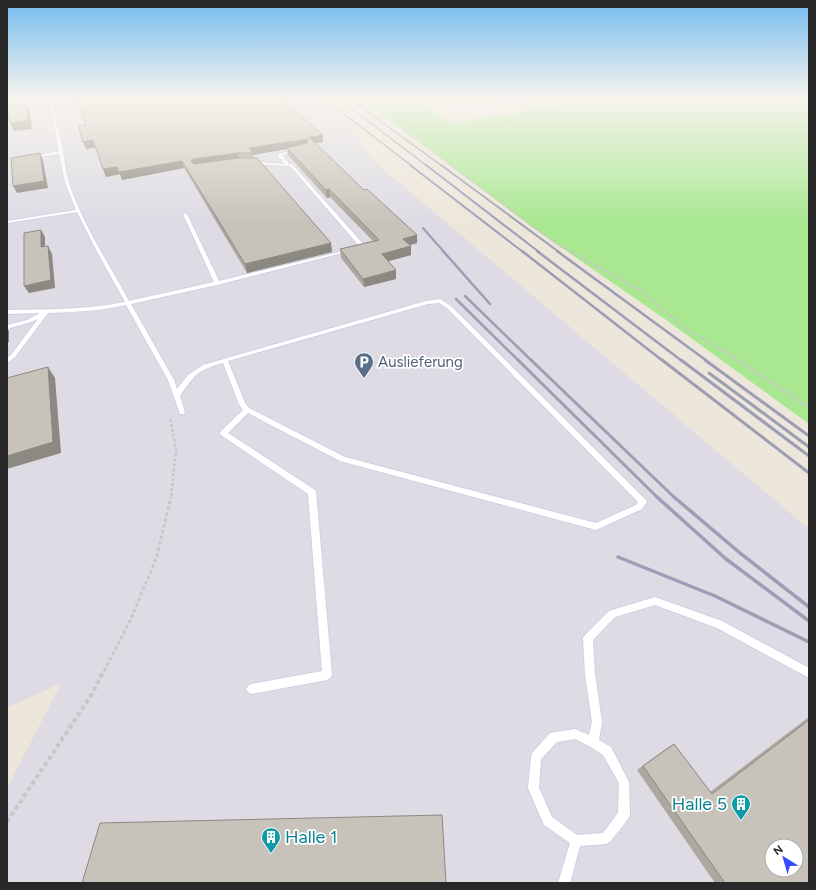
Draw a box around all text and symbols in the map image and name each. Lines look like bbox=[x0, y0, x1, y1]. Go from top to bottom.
parking icon: Auslieferung bbox=[353, 351, 375, 379]
place label: Auslieferung bbox=[378, 353, 463, 371]
place label: Halle 5 bbox=[672, 793, 727, 815]
building icon: Halle 5 bbox=[730, 793, 752, 821]
building icon: Halle 1 bbox=[260, 826, 282, 854]
place label: Halle 1 bbox=[285, 826, 337, 848]
north arrow bbox=[764, 838, 804, 878]
text: N bbox=[771, 843, 786, 858]

